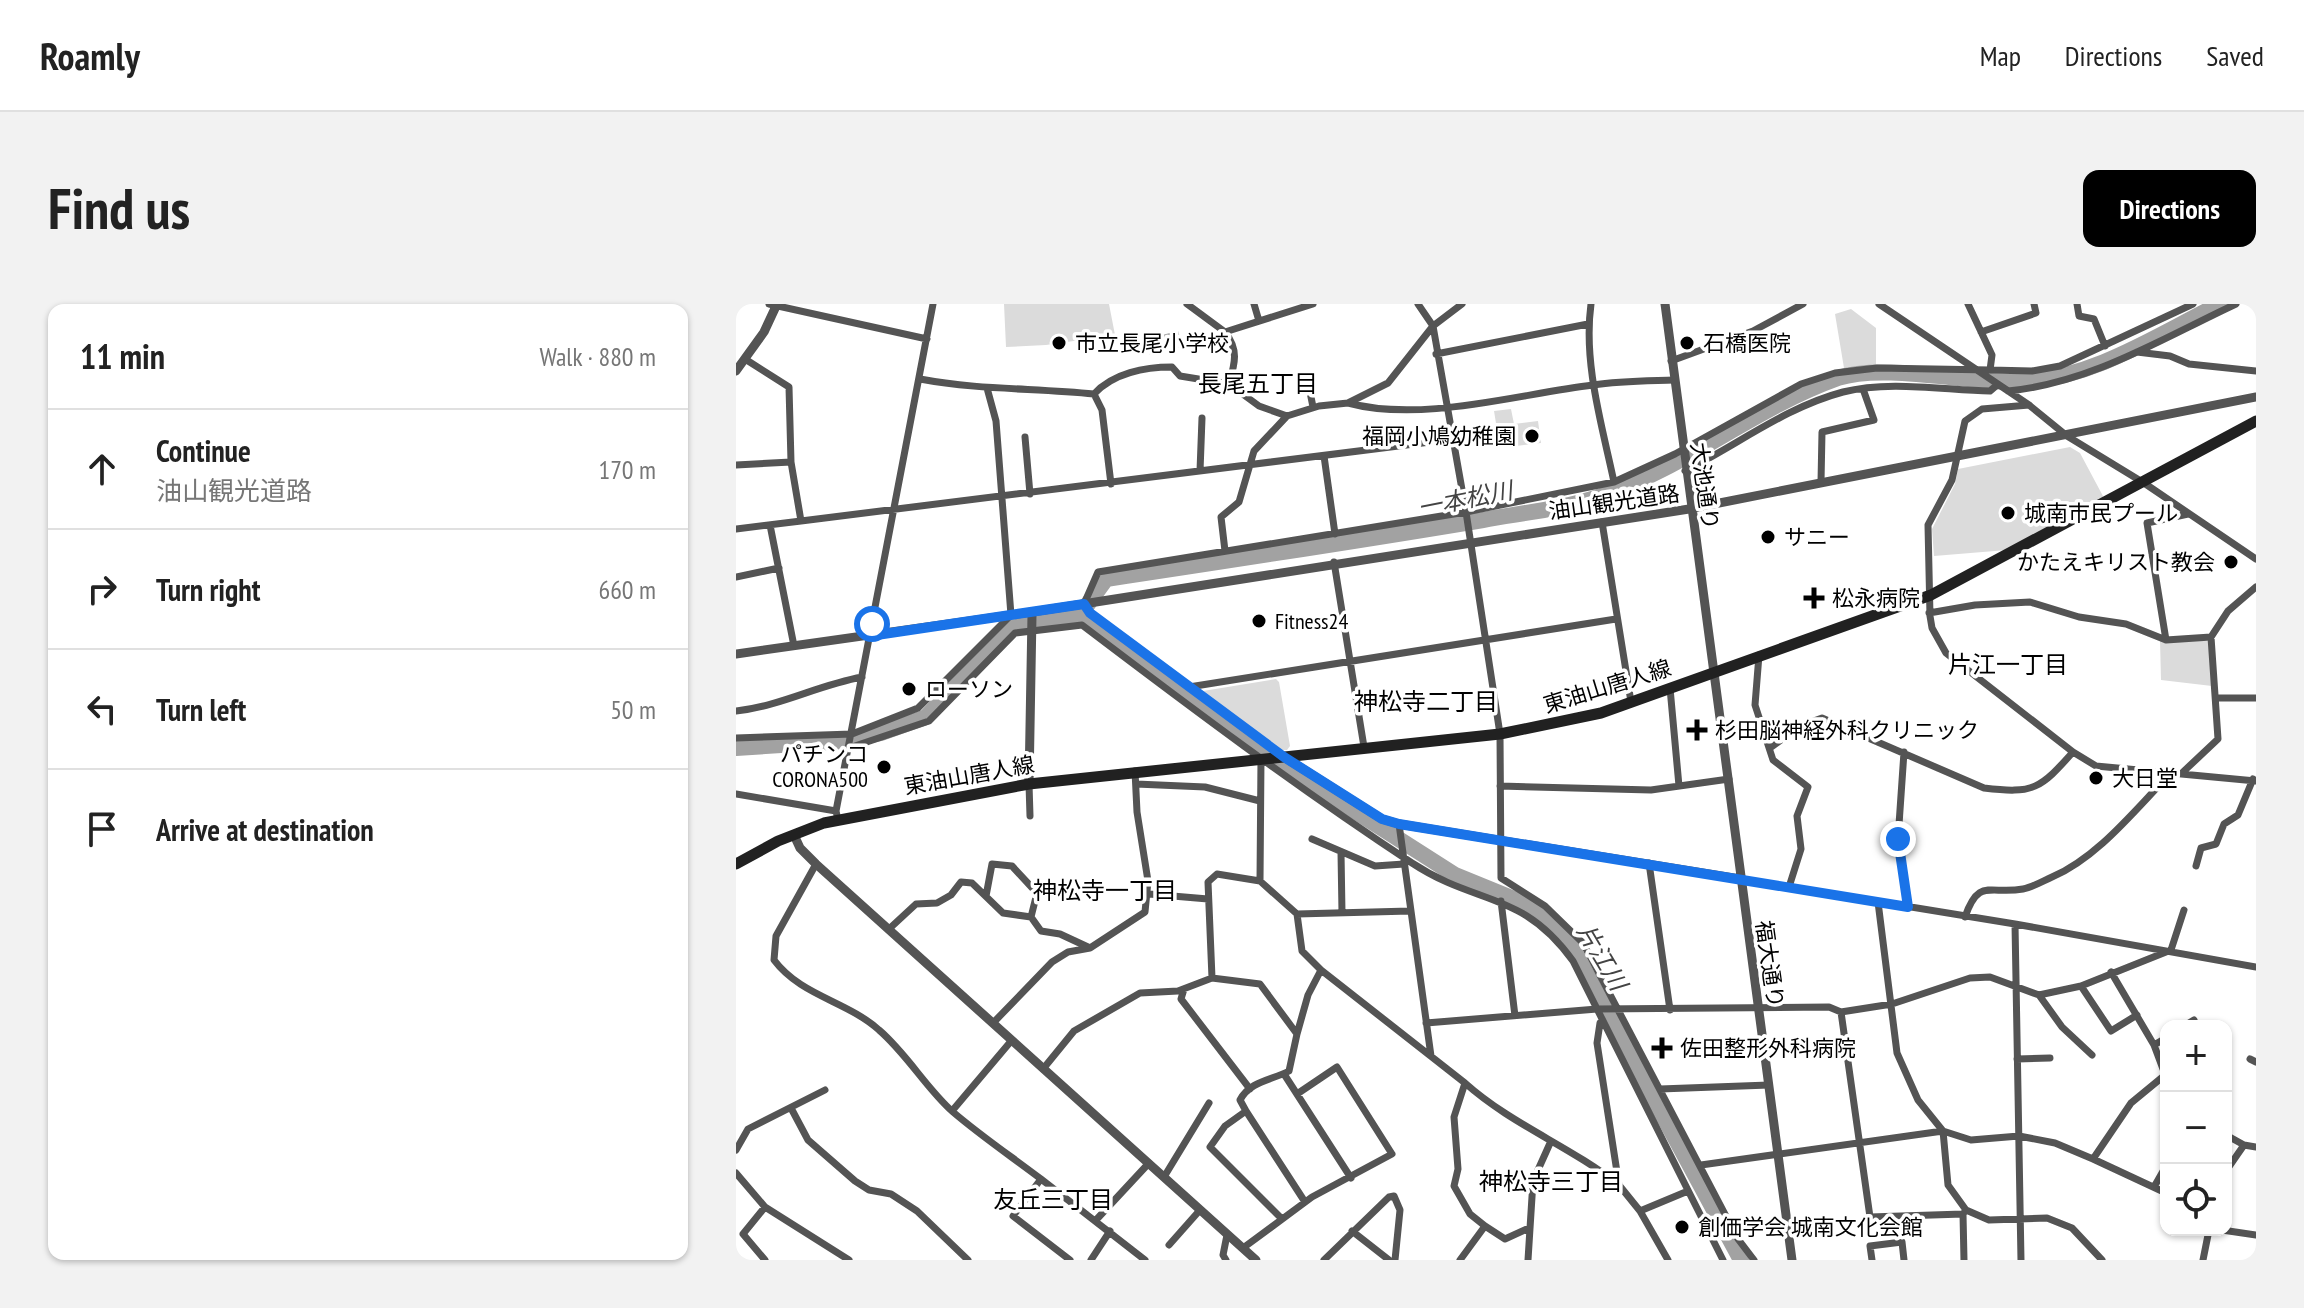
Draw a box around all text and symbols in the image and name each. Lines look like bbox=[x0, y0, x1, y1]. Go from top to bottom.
text: Roamly bbox=[40, 31, 140, 80]
text: Map bbox=[1980, 37, 2021, 74]
text: Directions bbox=[2065, 37, 2162, 74]
text: Saved bbox=[2206, 37, 2264, 74]
button: Directions bbox=[2083, 170, 2256, 247]
text: Find us bbox=[48, 172, 190, 244]
place label: 市立長尾小学校 bbox=[1075, 329, 1229, 357]
place label: 石橋医院 bbox=[1703, 329, 1791, 357]
text: 11 min bbox=[80, 334, 165, 378]
marker: 市立長尾小学校 bbox=[1050, 334, 1068, 352]
marker: 石橋医院 bbox=[1678, 334, 1696, 352]
text: Walk · 880 m bbox=[539, 340, 656, 373]
district label: 長尾五丁目 bbox=[1198, 368, 1318, 399]
place label: 福岡小鳩幼稚園 bbox=[1362, 422, 1516, 450]
marker: 福岡小鳩幼稚園 bbox=[1523, 427, 1541, 445]
text: Continue bbox=[156, 431, 251, 470]
street label: 大池通り bbox=[1685, 440, 1725, 532]
icon: ahead bbox=[80, 447, 124, 491]
text: 170 m bbox=[598, 453, 656, 486]
text: 油山観光道路 bbox=[156, 474, 312, 507]
water label: 一本松川 bbox=[1415, 474, 1518, 523]
street label: 油山観光道路 bbox=[1547, 479, 1681, 525]
place label: 城南市民プール bbox=[2024, 499, 2178, 527]
marker: 城南市民プール bbox=[1999, 504, 2017, 522]
place label: サニー bbox=[1784, 523, 1850, 551]
marker: サニー bbox=[1759, 528, 1777, 546]
place label: かたえキリスト教会 bbox=[2017, 548, 2215, 576]
marker: かたえキリスト教会 bbox=[2222, 553, 2240, 571]
icon: right bbox=[80, 567, 124, 611]
text: Turn right bbox=[156, 570, 260, 609]
text: 660 m bbox=[598, 573, 656, 606]
place label: 松永病院 bbox=[1832, 584, 1920, 612]
marker: 松永病院 bbox=[1803, 587, 1825, 609]
route start bbox=[854, 606, 890, 642]
place label: Fitness24 bbox=[1275, 607, 1348, 635]
marker: Fitness24 bbox=[1250, 612, 1268, 630]
district label: 片江一丁目 bbox=[1948, 649, 2068, 680]
street label: 東油山唐人線 bbox=[1540, 653, 1674, 719]
place label: ローソン bbox=[925, 675, 1013, 703]
marker: ローソン bbox=[900, 680, 918, 698]
district label: 神松寺二丁目 bbox=[1354, 686, 1498, 717]
icon: left bbox=[80, 687, 124, 731]
text: Turn left bbox=[156, 690, 246, 729]
text: 50 m bbox=[610, 693, 656, 726]
place label: 杉田脳神経外科クリニック bbox=[1715, 716, 1979, 744]
marker: 杉田脳神経外科クリニック bbox=[1686, 719, 1708, 741]
place label: パチンコ CORONA500 bbox=[772, 740, 868, 793]
street label: 東油山唐人線 bbox=[902, 750, 1036, 800]
marker: パチンコ CORONA500 bbox=[875, 758, 893, 776]
place label: 大日堂 bbox=[2112, 764, 2178, 792]
marker: 大日堂 bbox=[2087, 769, 2105, 787]
icon: arrive bbox=[80, 807, 124, 851]
text: Arrive at destination bbox=[156, 810, 374, 849]
route end bbox=[1880, 821, 1916, 857]
district label: 神松寺一丁目 bbox=[1033, 875, 1177, 906]
water label: 片江川 bbox=[1570, 918, 1635, 998]
street label: 福大通り bbox=[1750, 918, 1790, 1010]
map controls bbox=[2160, 1020, 2232, 1236]
button: + bbox=[2160, 1020, 2232, 1092]
place label: 佐田整形外科病院 bbox=[1680, 1034, 1856, 1062]
marker: 佐田整形外科病院 bbox=[1651, 1037, 1673, 1059]
button: − bbox=[2160, 1092, 2232, 1164]
button: locate bbox=[2160, 1164, 2232, 1236]
district label: 神松寺三丁目 bbox=[1479, 1166, 1623, 1197]
district label: 友丘三丁目 bbox=[993, 1184, 1113, 1215]
place label: 創価学会 城南文化会館 bbox=[1698, 1213, 1923, 1241]
marker: 創価学会 城南文化会館 bbox=[1673, 1218, 1691, 1236]

